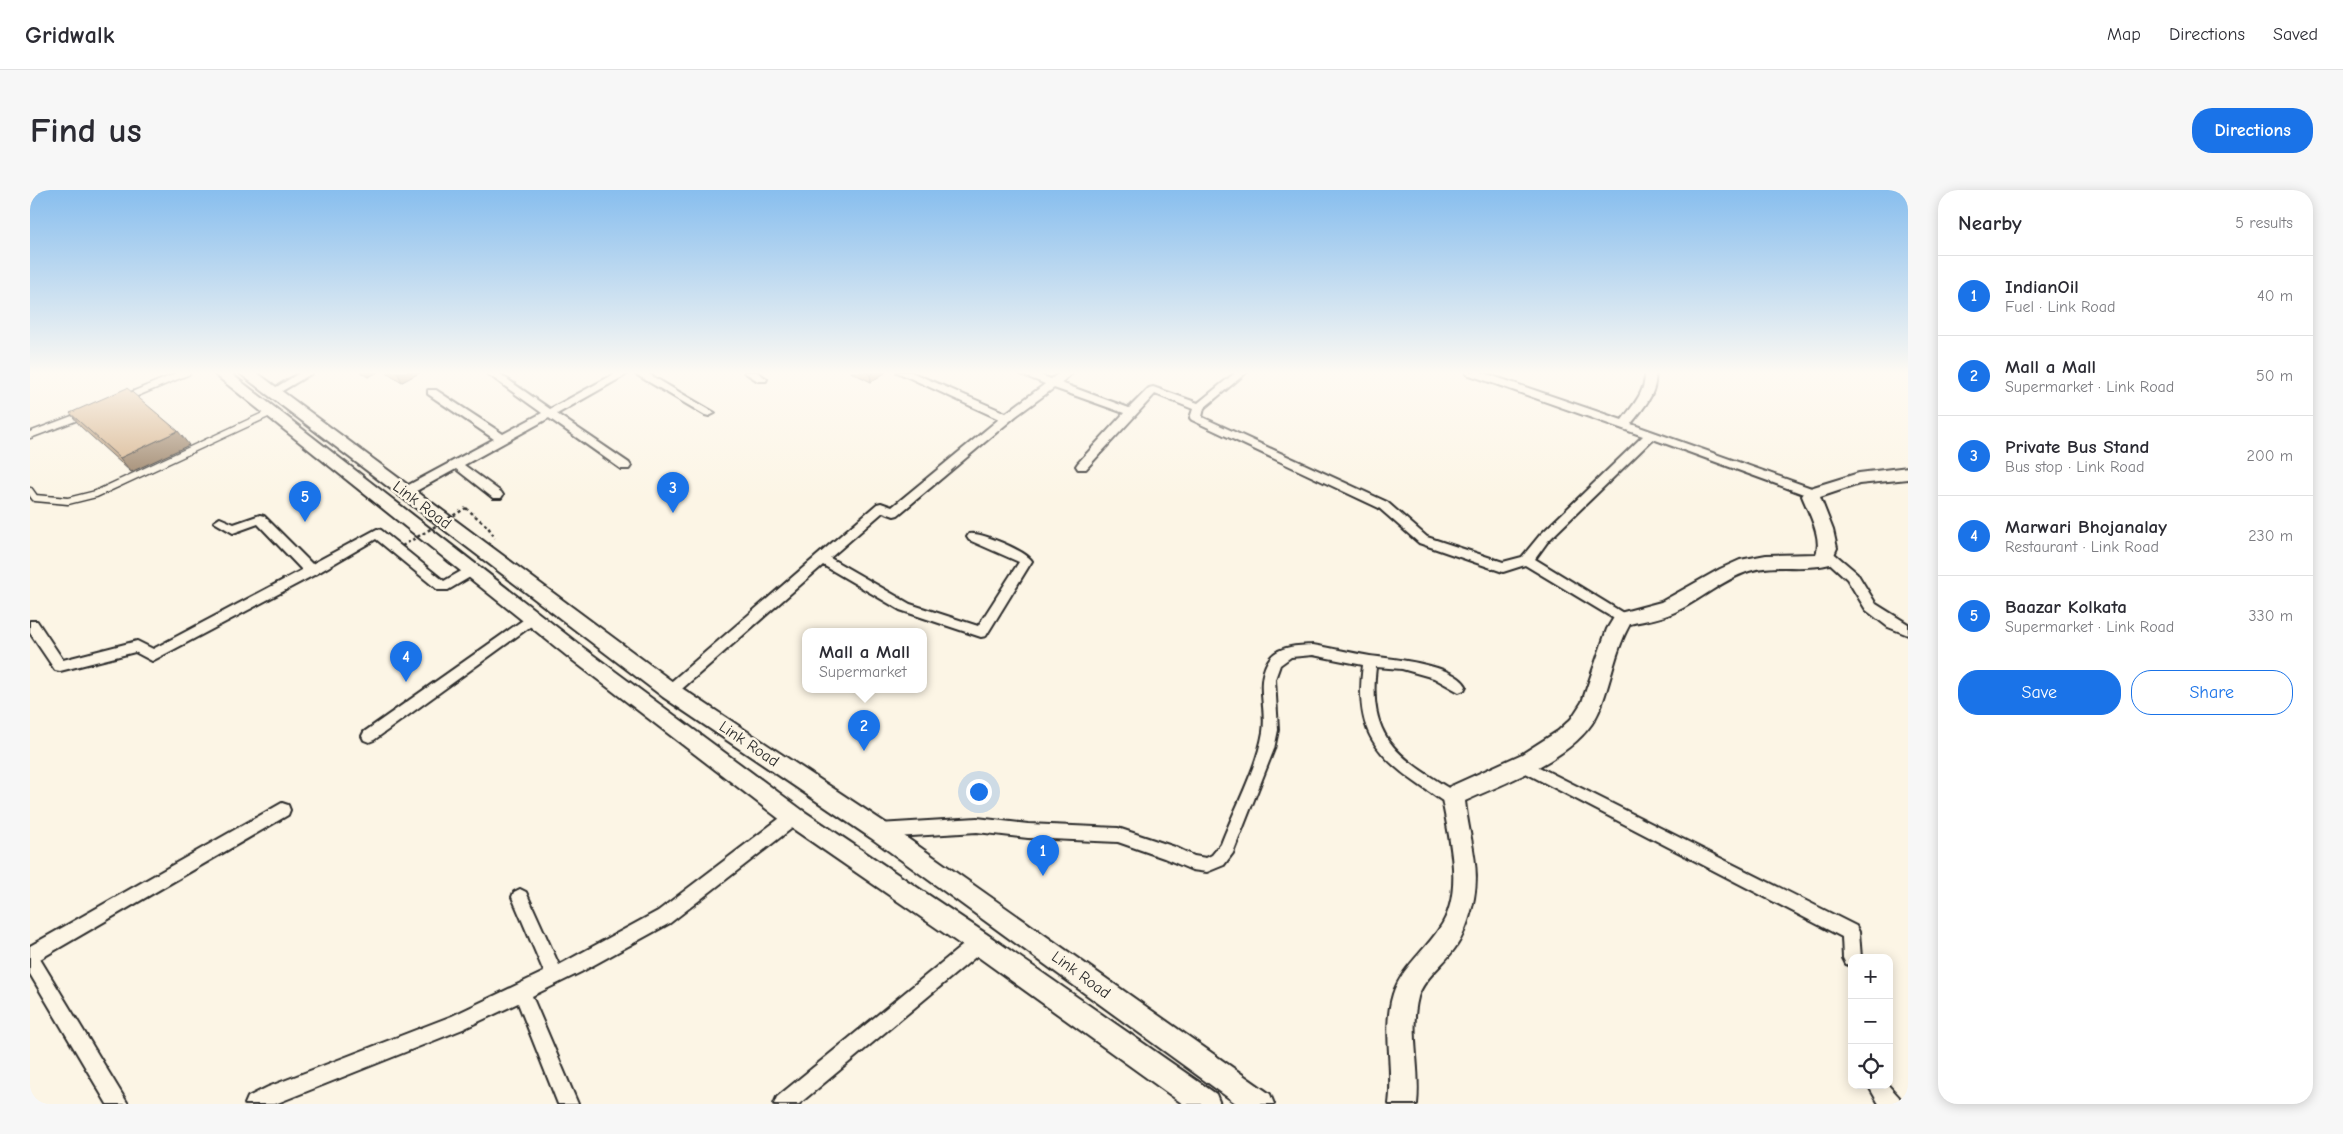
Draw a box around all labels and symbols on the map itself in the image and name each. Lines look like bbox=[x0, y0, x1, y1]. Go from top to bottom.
pin: 3 bbox=[657, 472, 689, 513]
street label: Link Road bbox=[389, 477, 455, 533]
pin: 5 bbox=[289, 481, 321, 522]
pin: 4 bbox=[390, 641, 422, 682]
pin: 2 bbox=[848, 710, 880, 751]
street label: Link Road bbox=[716, 717, 782, 771]
your location bbox=[966, 779, 992, 805]
pin: 1 bbox=[1027, 835, 1059, 876]
street label: Link Road bbox=[1048, 948, 1114, 1002]

